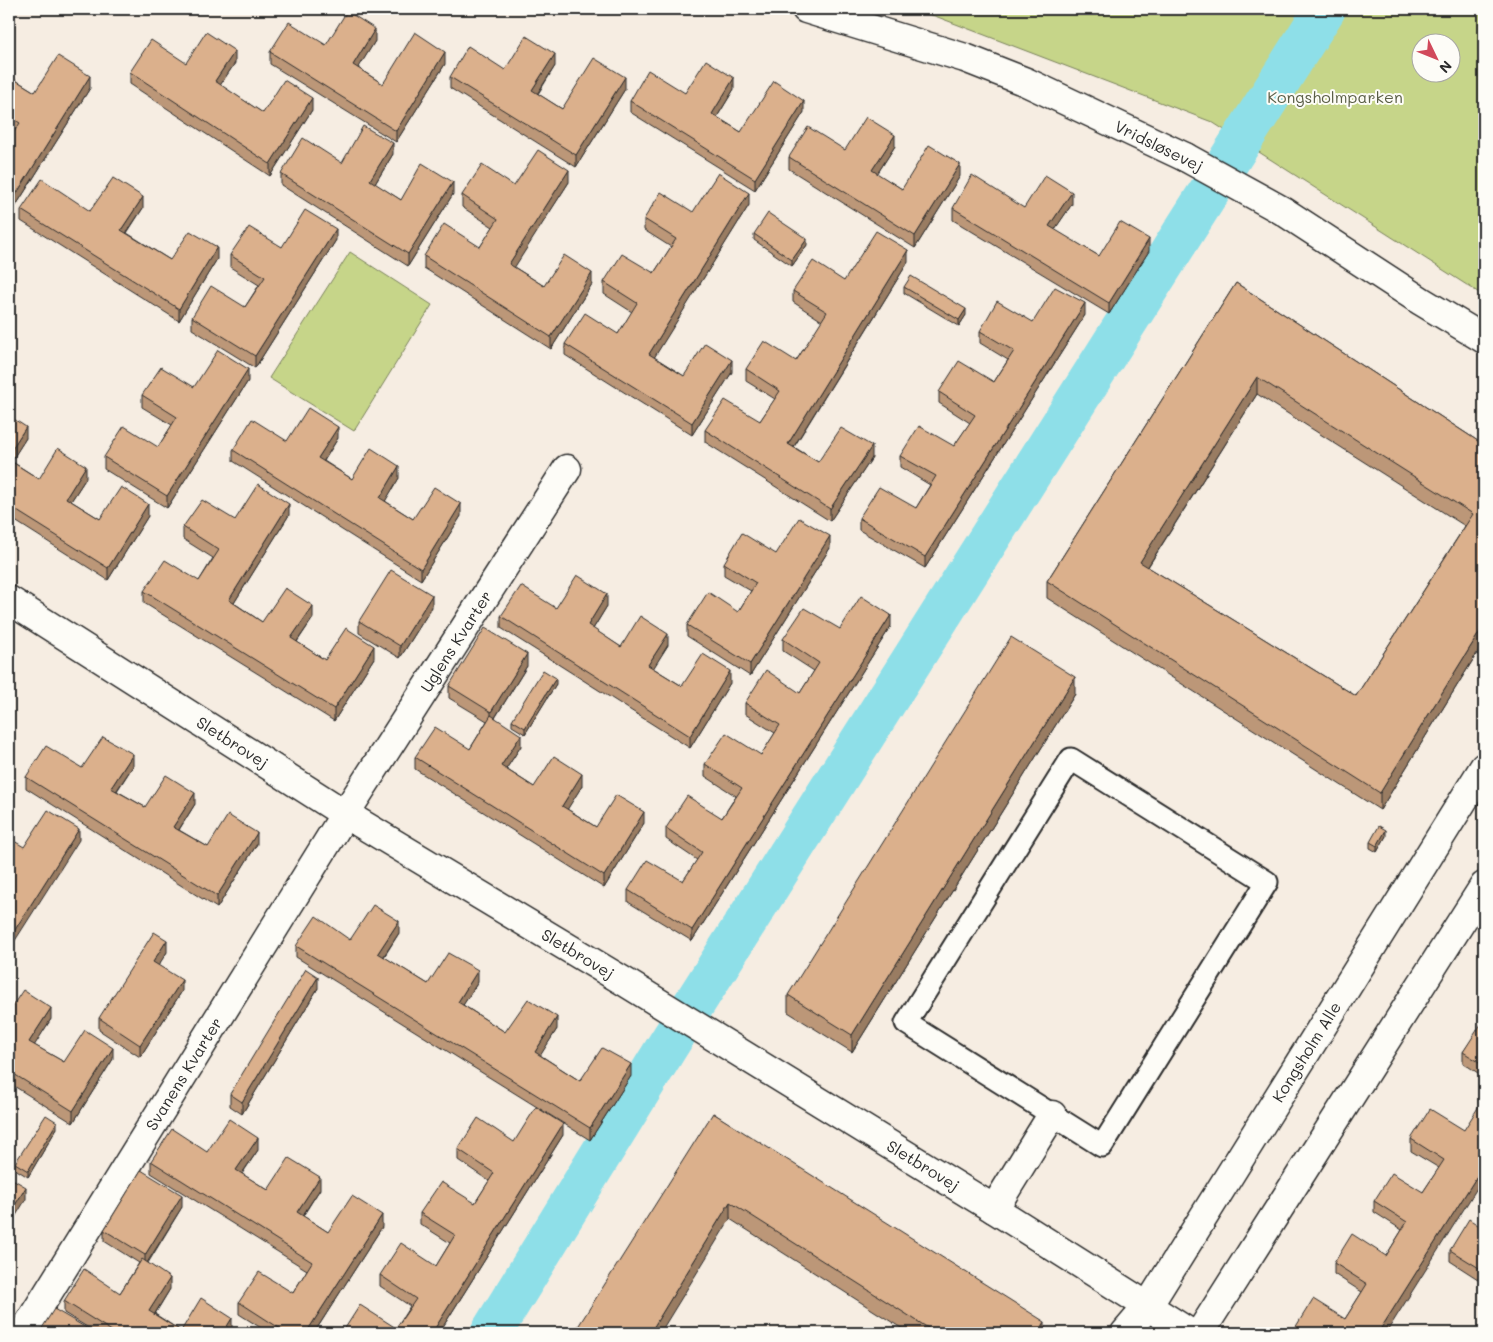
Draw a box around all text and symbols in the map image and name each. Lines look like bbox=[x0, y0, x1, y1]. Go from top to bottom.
north arrow bbox=[1410, 32, 1460, 82]
text: N bbox=[1435, 57, 1456, 78]
park label: Kongsholmparken bbox=[1267, 86, 1403, 107]
street label: Vridsløsevej bbox=[1111, 115, 1207, 176]
street label: Uglens Kvarter bbox=[415, 586, 496, 696]
street label: Sletbrovej bbox=[193, 711, 273, 773]
street label: Sletbrovej bbox=[538, 923, 619, 983]
street label: Kongsholm Alle bbox=[1267, 997, 1345, 1106]
street label: Svanens Kvarter bbox=[140, 1013, 226, 1134]
street label: Sletbrovej bbox=[883, 1135, 964, 1195]

